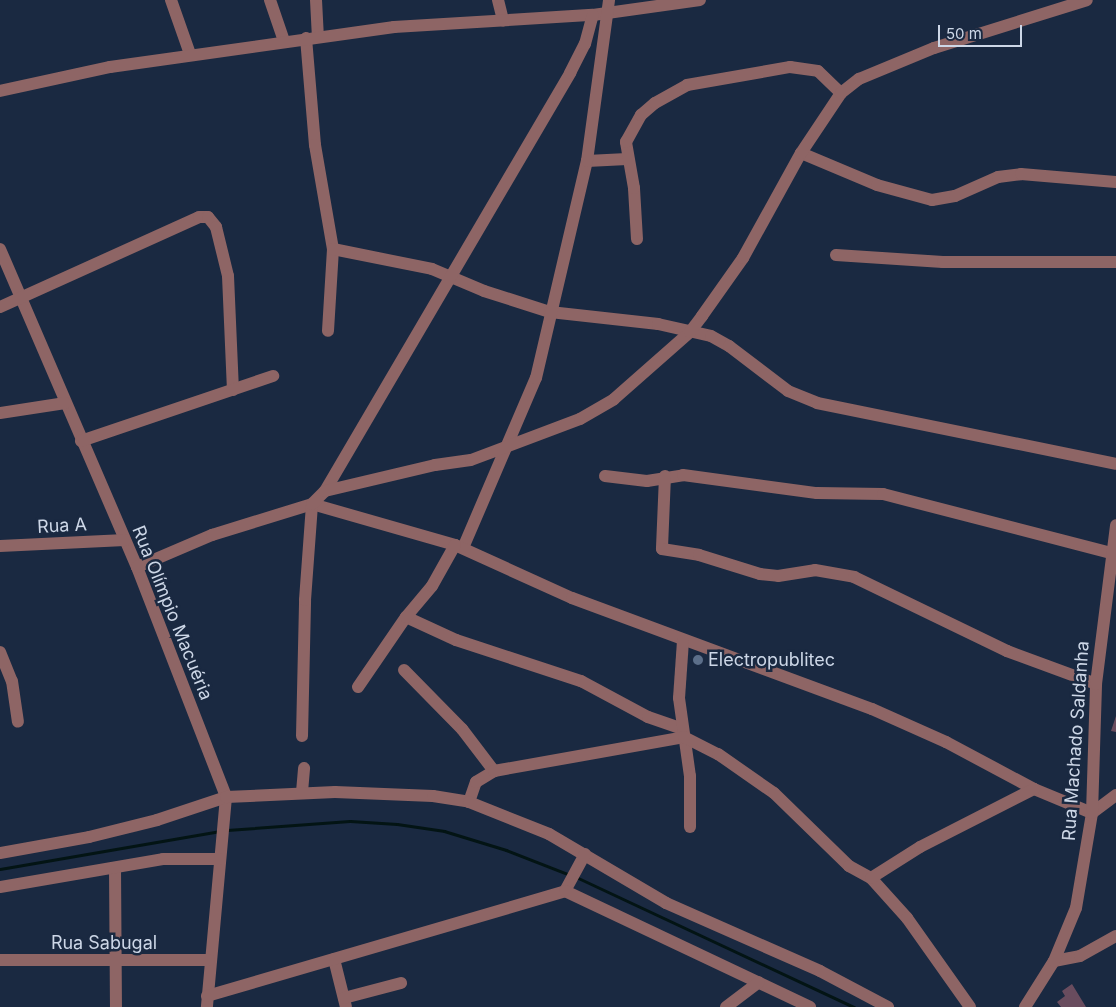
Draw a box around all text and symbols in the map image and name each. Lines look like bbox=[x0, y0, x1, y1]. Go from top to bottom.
scale bar bbox=[941, 15, 1025, 47]
text: 50 m bbox=[946, 24, 982, 43]
street label: Rua A bbox=[37, 514, 87, 538]
street label: Rua Olímpio Macuéria bbox=[127, 523, 217, 703]
street label: Rua Machado Saldanha bbox=[1058, 640, 1094, 842]
place label: Electropublitec bbox=[708, 649, 835, 671]
marker: Electropublitec bbox=[692, 654, 704, 666]
street label: Rua Sabugal bbox=[51, 932, 157, 954]

